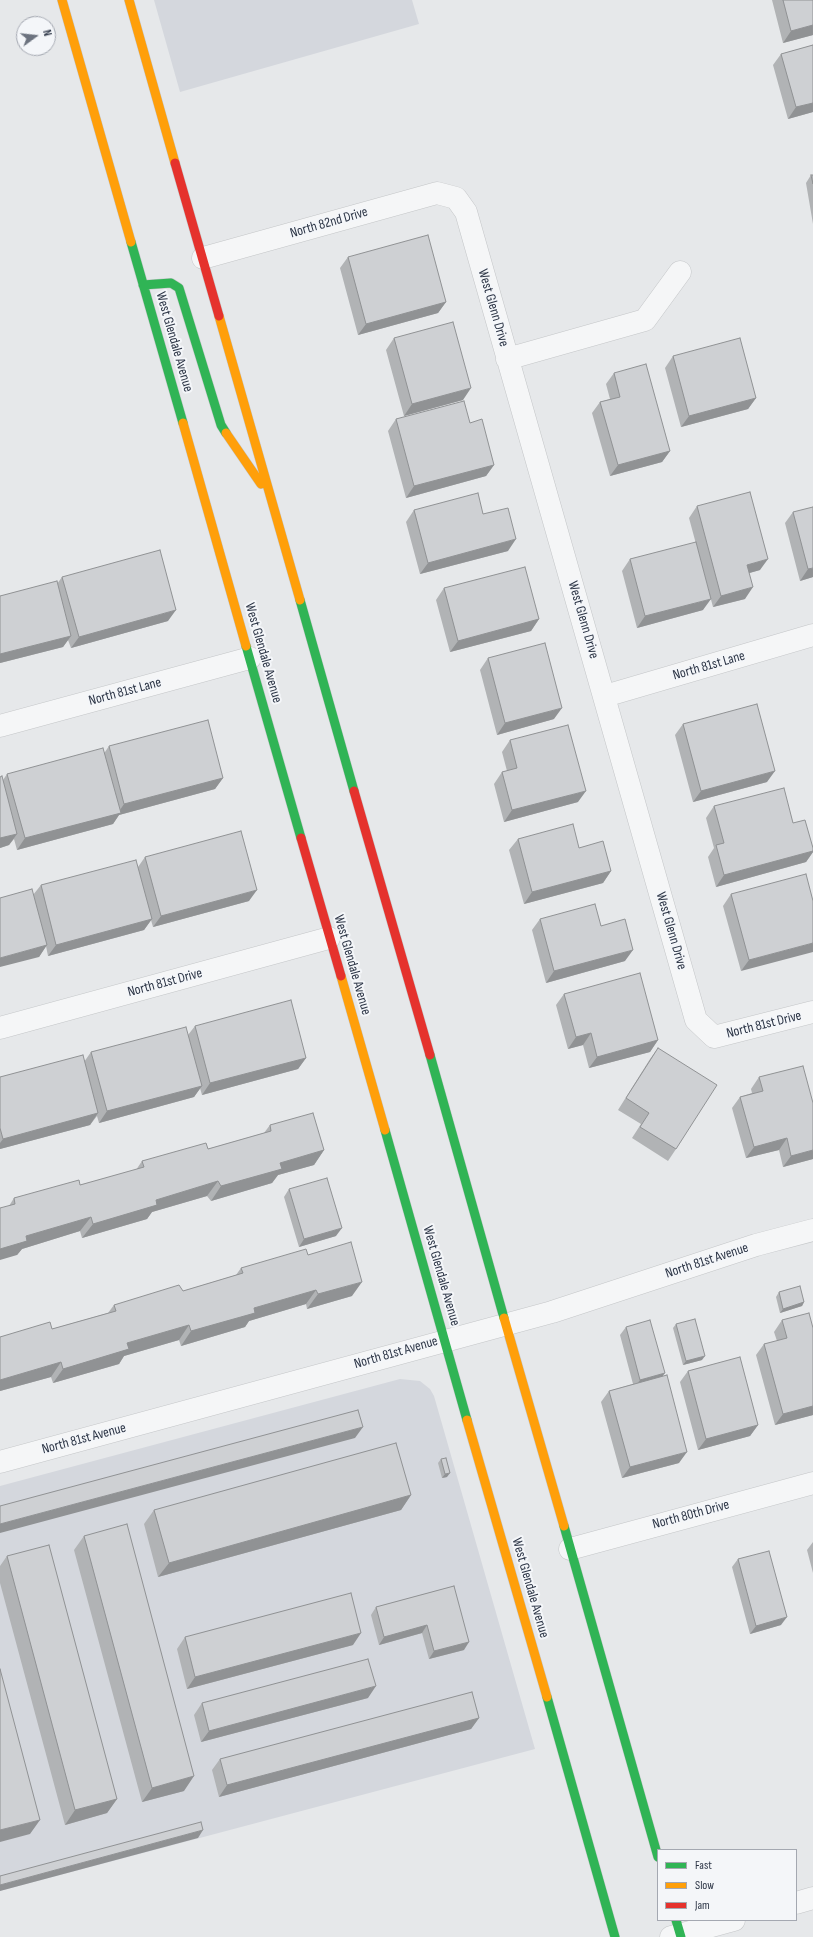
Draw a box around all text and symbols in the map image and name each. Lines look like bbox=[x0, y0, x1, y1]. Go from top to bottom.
north arrow bbox=[16, 16, 56, 56]
text: N bbox=[40, 29, 54, 38]
street label: North 82nd Drive bbox=[288, 204, 370, 242]
street label: West Glenn Drive bbox=[474, 267, 512, 349]
street label: West Glendale Avenue bbox=[152, 290, 196, 394]
street label: West Glenn Drive bbox=[564, 579, 602, 661]
street label: West Glendale Avenue bbox=[241, 601, 285, 705]
street label: North 81st Lane bbox=[671, 648, 747, 684]
street label: North 81st Lane bbox=[87, 674, 163, 710]
street label: West Glenn Drive bbox=[652, 890, 690, 972]
street label: West Glendale Avenue bbox=[330, 913, 374, 1017]
street label: North 81st Drive bbox=[126, 965, 204, 1001]
street label: North 81st Drive bbox=[725, 1008, 803, 1042]
street label: West Glendale Avenue bbox=[419, 1224, 463, 1328]
street label: North 81st Avenue bbox=[663, 1240, 751, 1282]
street label: North 81st Avenue bbox=[352, 1333, 440, 1373]
street label: North 81st Avenue bbox=[40, 1420, 128, 1458]
street label: North 80th Drive bbox=[651, 1497, 731, 1533]
street label: West Glendale Avenue bbox=[508, 1536, 552, 1640]
legend bbox=[657, 1849, 797, 1921]
text: Fast bbox=[695, 1858, 712, 1873]
text: Slow bbox=[695, 1878, 714, 1893]
text: Jam bbox=[695, 1898, 710, 1913]

